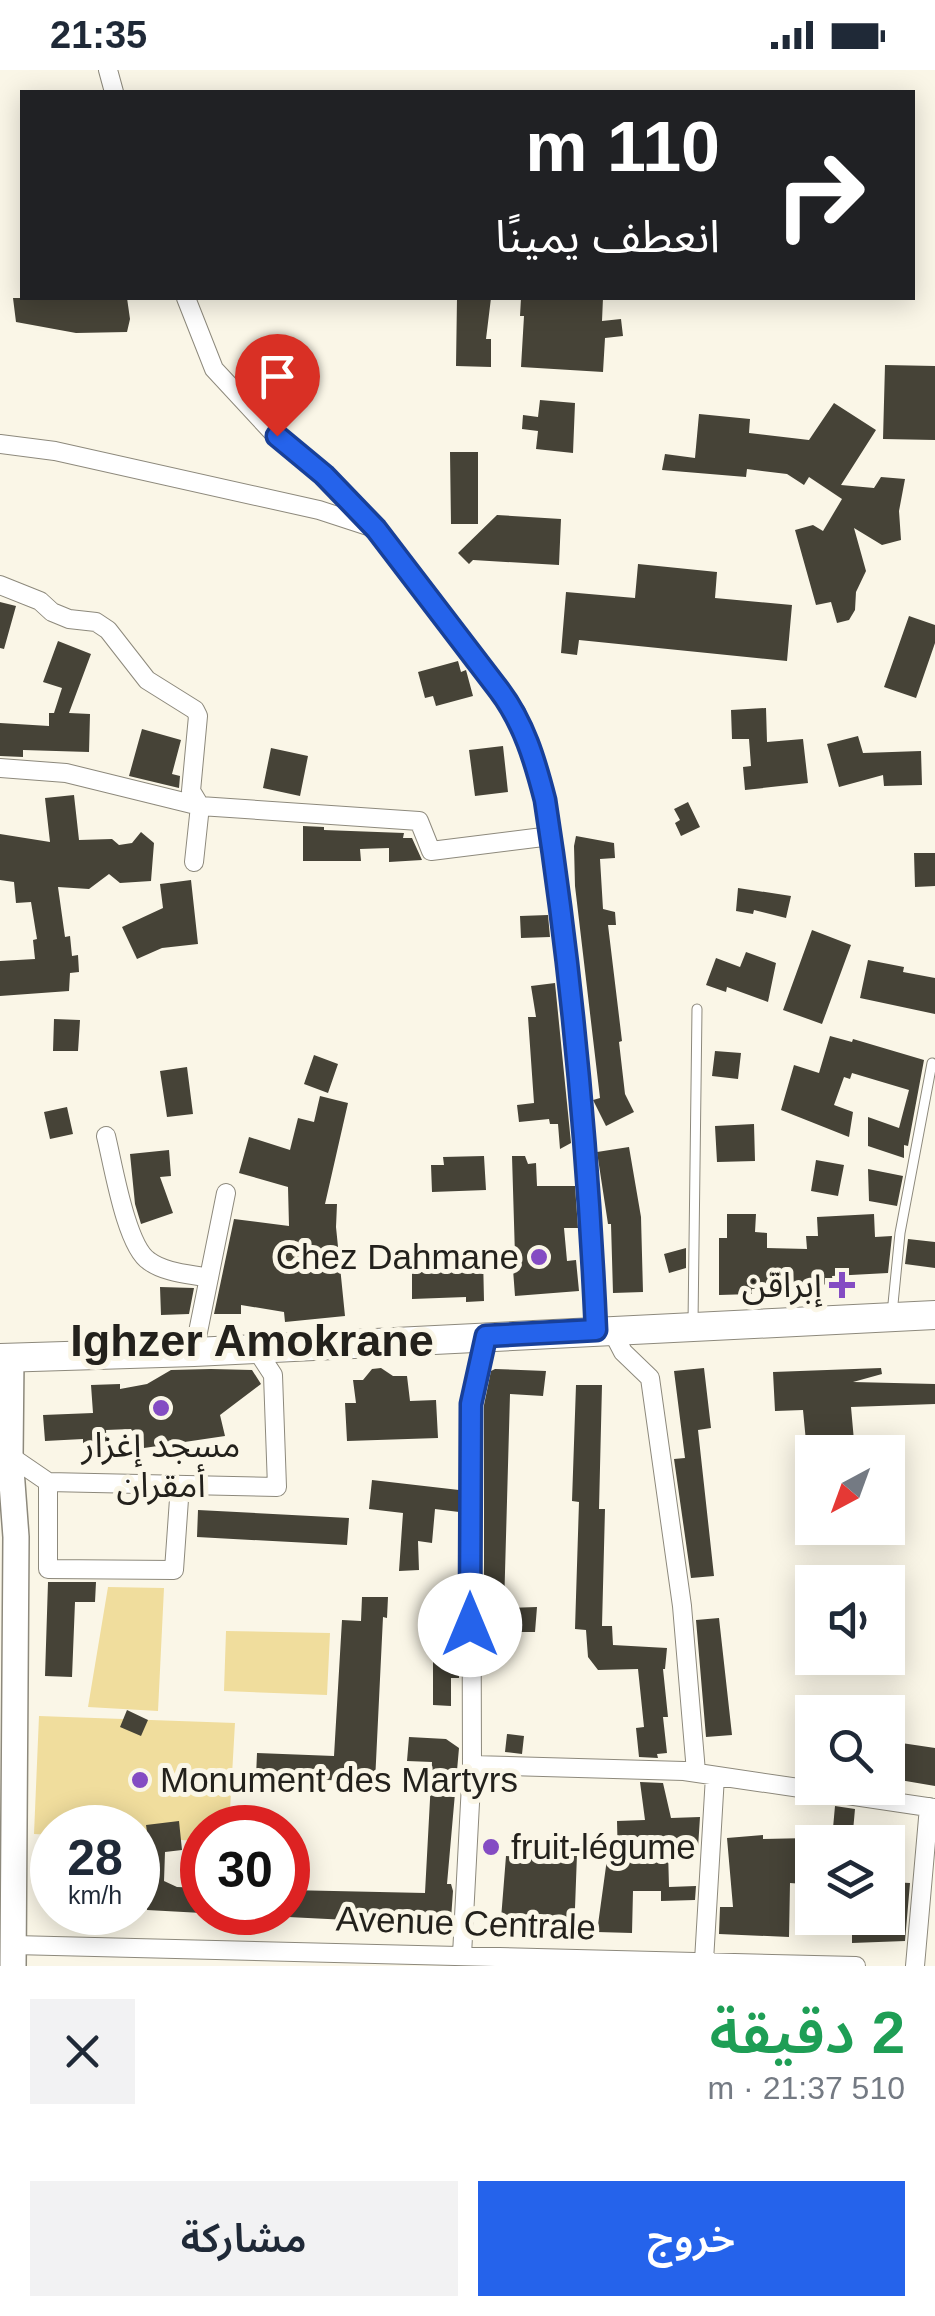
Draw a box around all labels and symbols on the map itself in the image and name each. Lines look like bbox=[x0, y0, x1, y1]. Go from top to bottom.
pin bbox=[235, 334, 320, 437]
place label: Chez Dahmane bbox=[276, 1237, 519, 1276]
marker: Chez Dahmane bbox=[528, 1246, 550, 1268]
place label: إبراقن bbox=[742, 1265, 823, 1308]
marker: إبراقن bbox=[831, 1274, 853, 1296]
district label: Ighzer Amokrane bbox=[70, 1315, 434, 1366]
marker: مسجد إغزار أمقران bbox=[150, 1397, 172, 1419]
place label: مسجد إغزار أمقران bbox=[81, 1425, 240, 1505]
north arrow bbox=[795, 1435, 905, 1545]
position arrow bbox=[418, 1573, 522, 1677]
place label: Monument des Martyrs bbox=[160, 1760, 518, 1799]
marker: Monument des Martyrs bbox=[129, 1769, 151, 1791]
speed limit sign: 30 bbox=[180, 1805, 310, 1935]
place label: fruit-légume bbox=[511, 1827, 696, 1866]
marker: fruit-légume bbox=[480, 1836, 502, 1858]
street label: Avenue Centrale bbox=[335, 1898, 597, 1947]

